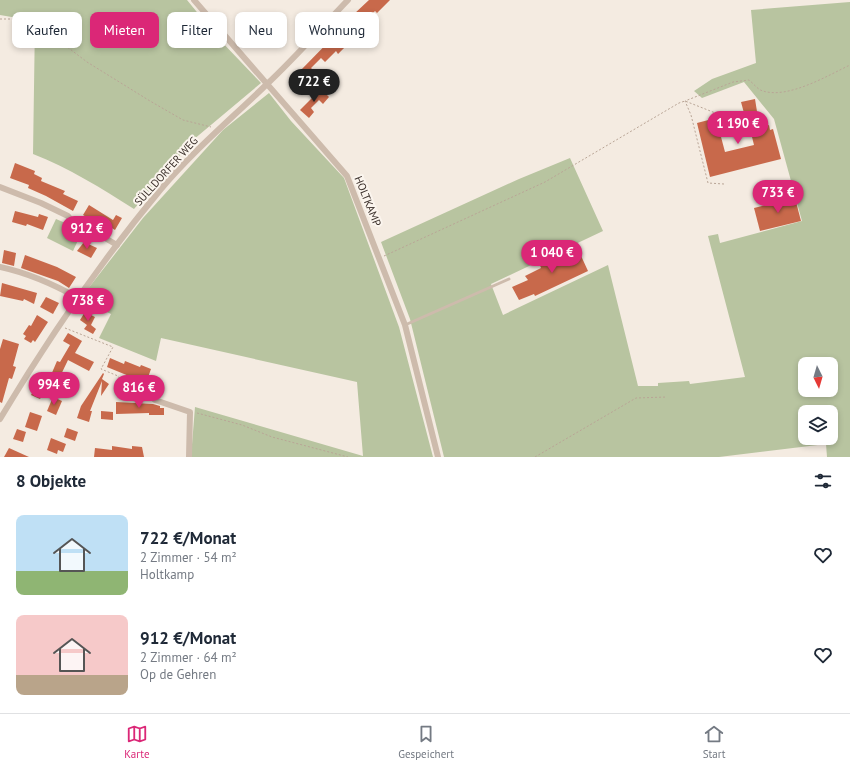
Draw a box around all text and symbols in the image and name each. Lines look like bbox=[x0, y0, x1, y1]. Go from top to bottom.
chip: Kaufen bbox=[12, 12, 82, 48]
chip: Mieten bbox=[90, 12, 159, 48]
chip: Filter bbox=[167, 12, 227, 48]
chip: Neu bbox=[235, 12, 287, 48]
chip: Wohnung bbox=[295, 12, 379, 48]
pin: 722 € bbox=[286, 69, 342, 103]
text: 722 € bbox=[298, 73, 330, 90]
pin: 1 190 € bbox=[701, 111, 775, 145]
text: 1 190 € bbox=[716, 115, 760, 132]
street label: SÜLLDORFER WEG bbox=[131, 133, 201, 208]
street label: HOLTKAMP bbox=[352, 174, 384, 228]
pin: 733 € bbox=[750, 180, 806, 214]
text: 733 € bbox=[762, 184, 794, 201]
pin: 912 € bbox=[59, 216, 115, 250]
text: 912 € bbox=[71, 220, 103, 237]
pin: 1 040 € bbox=[515, 240, 589, 274]
text: 1 040 € bbox=[530, 244, 574, 261]
pin: 738 € bbox=[60, 288, 116, 322]
text: 738 € bbox=[72, 292, 104, 309]
north arrow bbox=[798, 357, 838, 397]
map controls bbox=[798, 357, 838, 445]
pin: 994 € bbox=[26, 372, 82, 406]
pin: 816 € bbox=[111, 375, 167, 409]
text: 994 € bbox=[38, 376, 70, 393]
text: 816 € bbox=[123, 379, 155, 396]
button: layers bbox=[798, 405, 838, 445]
text: 8 Objekte bbox=[16, 470, 86, 492]
icon: filters bbox=[812, 470, 834, 492]
text: 722 €/Monat bbox=[140, 527, 236, 549]
icon: home bbox=[48, 531, 96, 579]
icon: heart bbox=[812, 544, 834, 566]
text: 2 Zimmer · 54 m² bbox=[140, 549, 237, 566]
text: Holtkamp bbox=[140, 566, 194, 583]
text: 912 €/Monat bbox=[140, 627, 236, 649]
icon: home bbox=[48, 631, 96, 679]
icon: heart bbox=[812, 644, 834, 666]
text: 2 Zimmer · 64 m² bbox=[140, 649, 237, 666]
text: Op de Gehren bbox=[140, 666, 216, 683]
tab: Karte bbox=[124, 723, 149, 761]
tab: Gespeichert bbox=[398, 723, 454, 761]
tab: Start bbox=[703, 723, 726, 761]

